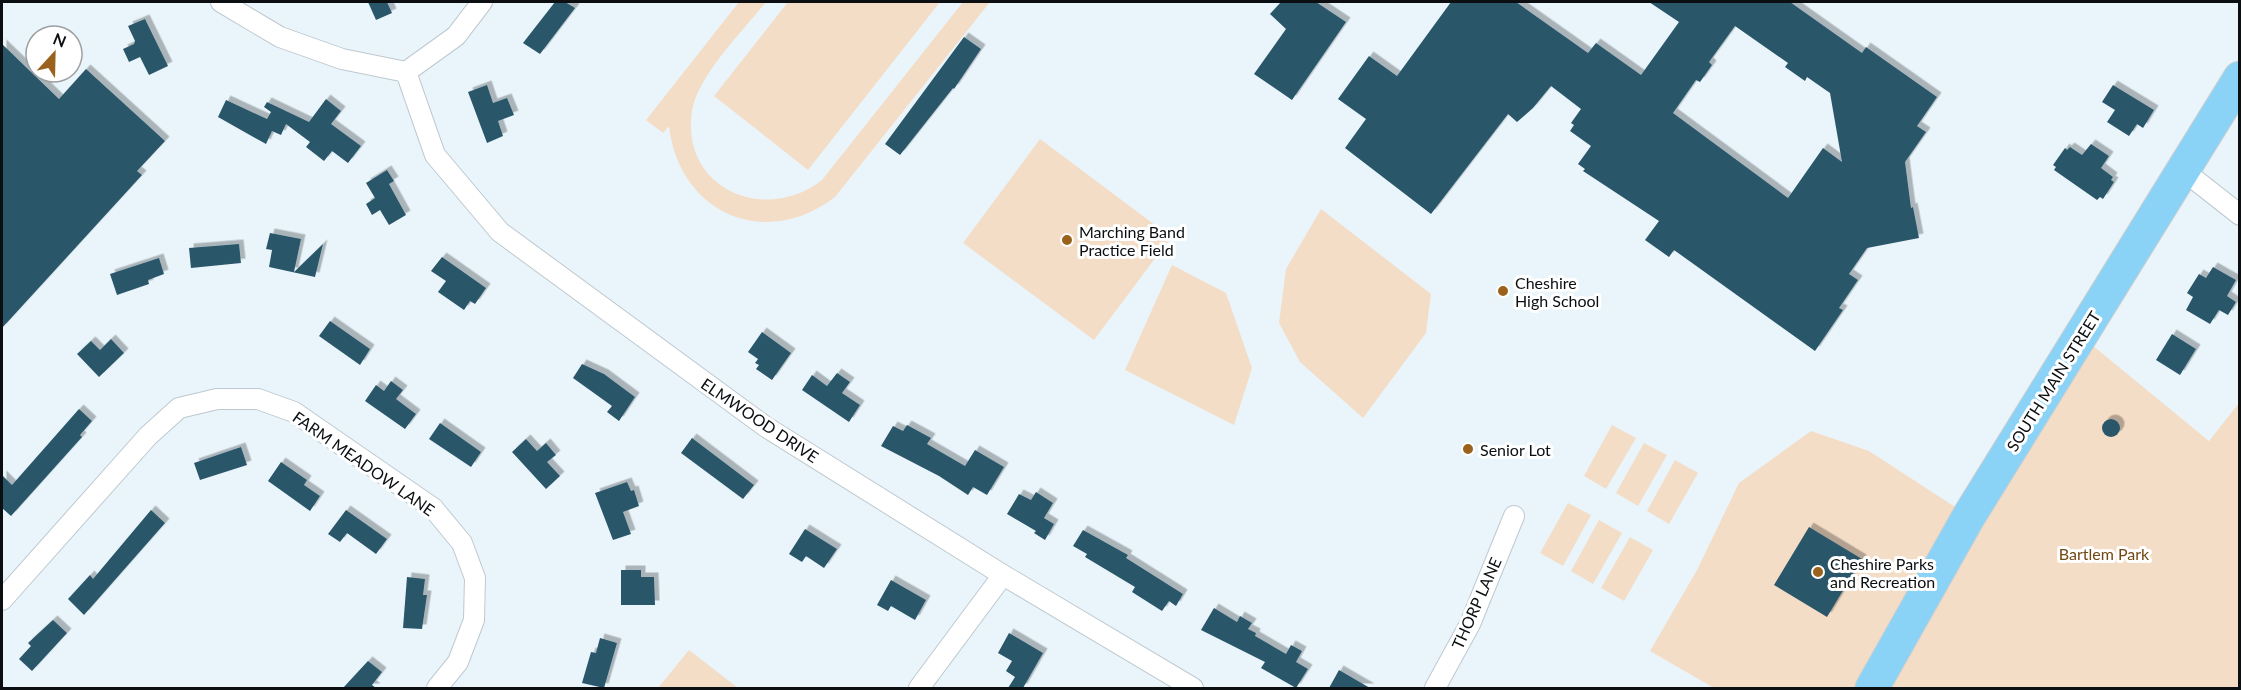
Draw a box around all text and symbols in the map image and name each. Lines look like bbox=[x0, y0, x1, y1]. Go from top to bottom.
north arrow bbox=[24, 24, 84, 84]
text: N bbox=[51, 29, 69, 51]
place label: Marching Band Practice Field bbox=[1079, 222, 1185, 259]
marker: Marching Band Practice Field bbox=[1060, 233, 1074, 247]
place label: Cheshire High School bbox=[1515, 273, 1599, 310]
marker: Cheshire High School bbox=[1496, 284, 1510, 298]
street label: SOUTH MAIN STREET bbox=[2002, 307, 2104, 455]
street label: ELMWOOD DRIVE bbox=[698, 374, 822, 466]
street label: FARM MEADOW LANE bbox=[289, 407, 439, 519]
place label: Senior Lot bbox=[1480, 440, 1551, 459]
marker: Senior Lot bbox=[1461, 442, 1475, 456]
park label: Bartlem Park bbox=[2059, 544, 2150, 563]
street label: THORP LANE bbox=[1447, 554, 1505, 652]
place label: Cheshire Parks and Recreation bbox=[1830, 554, 1935, 591]
marker: Cheshire Parks and Recreation bbox=[1811, 565, 1825, 579]

